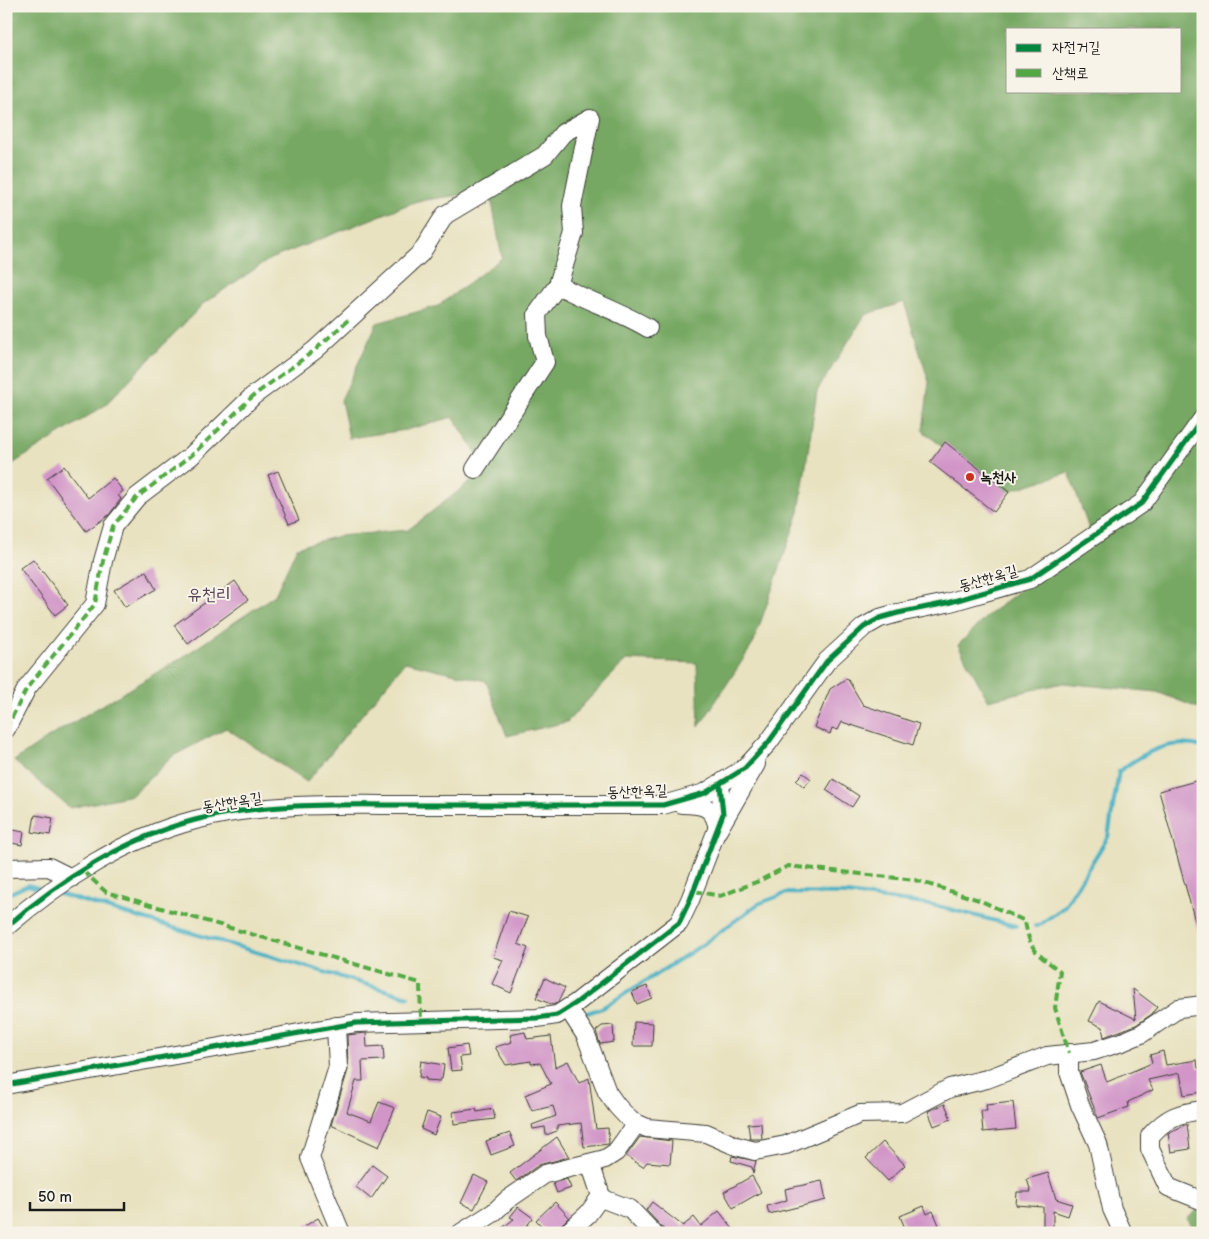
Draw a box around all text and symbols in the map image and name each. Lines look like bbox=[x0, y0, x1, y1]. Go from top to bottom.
legend bbox=[1006, 28, 1182, 92]
text: 자전거길 bbox=[1052, 38, 1100, 57]
text: 산책로 bbox=[1052, 64, 1088, 83]
place label: 녹천사 bbox=[980, 468, 1016, 487]
marker: 녹천사 bbox=[964, 471, 976, 483]
street label: 동산한옥길 bbox=[957, 561, 1020, 596]
district label: 유천리 bbox=[187, 584, 231, 605]
street label: 동산한옥길 bbox=[607, 781, 668, 802]
street label: 동산한옥길 bbox=[201, 788, 263, 817]
scale bar bbox=[30, 1179, 124, 1211]
text: 50 m bbox=[38, 1188, 72, 1207]

